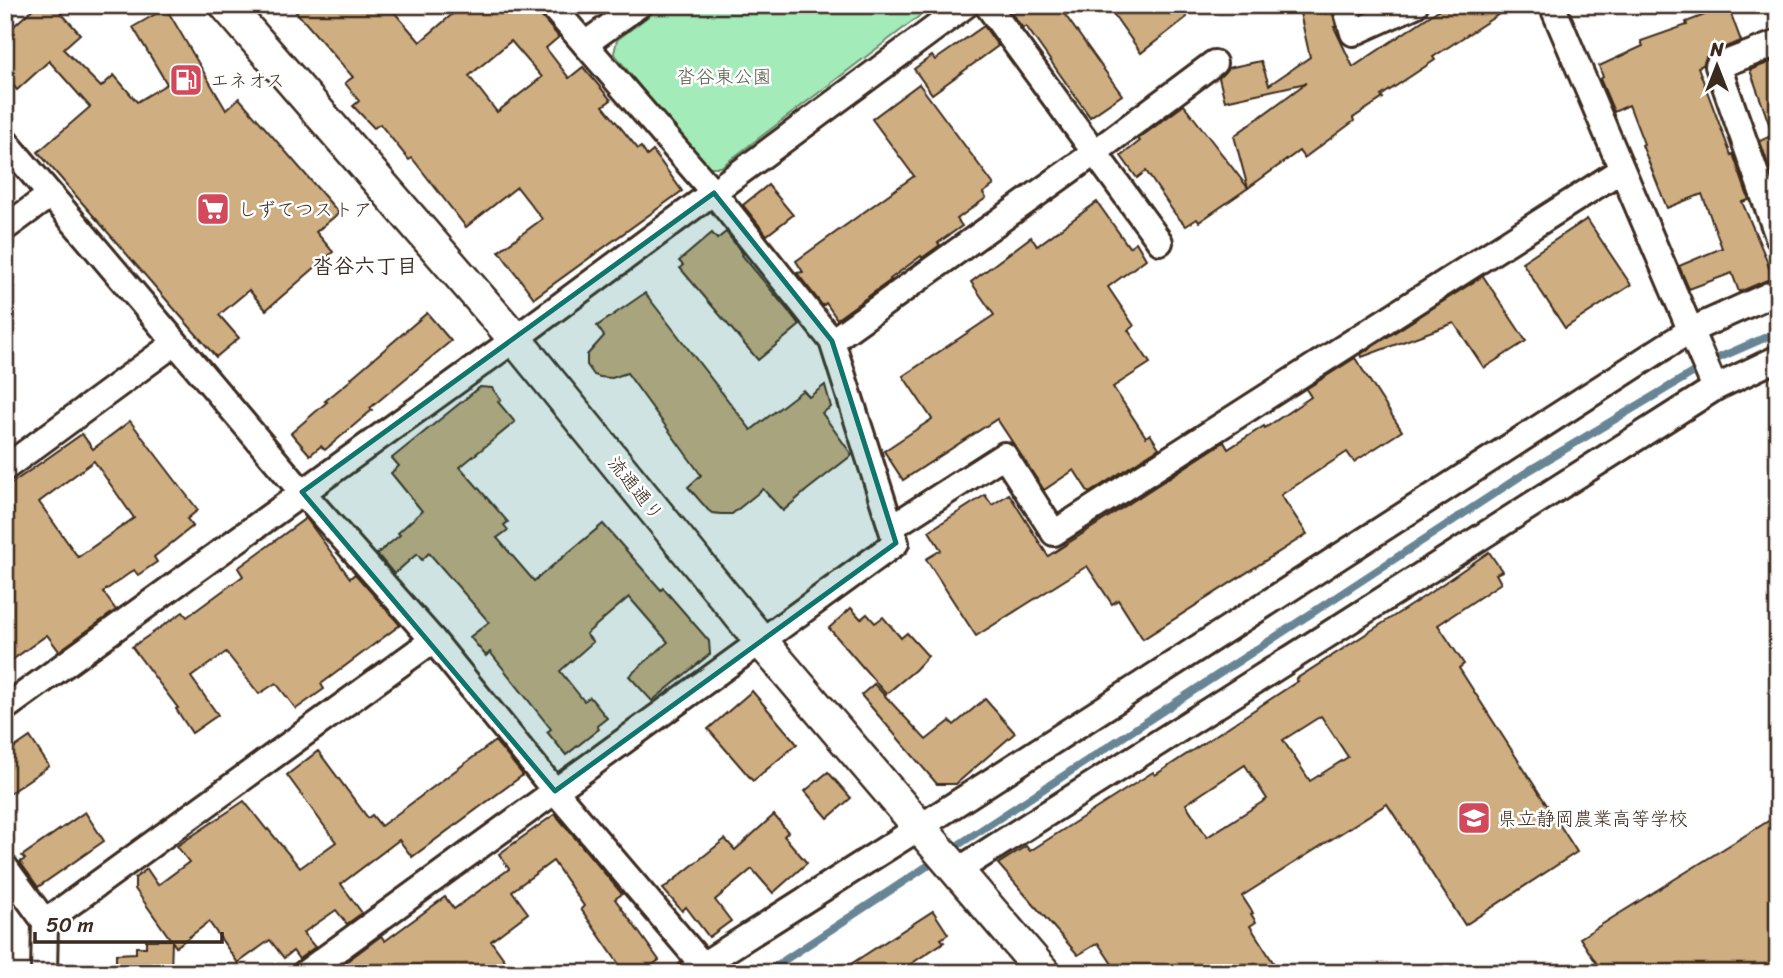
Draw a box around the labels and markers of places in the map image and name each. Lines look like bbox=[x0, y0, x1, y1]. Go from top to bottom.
fuel station icon: エネオス bbox=[167, 61, 205, 99]
place label: エネオス bbox=[210, 64, 285, 97]
supermarket icon: しずてつストア bbox=[194, 190, 232, 228]
place label: しずてつストア bbox=[238, 193, 373, 226]
school or university icon: 県立静岡農業高等学校 bbox=[1455, 799, 1493, 837]
place label: 県立静岡農業高等学校 bbox=[1498, 802, 1688, 835]

